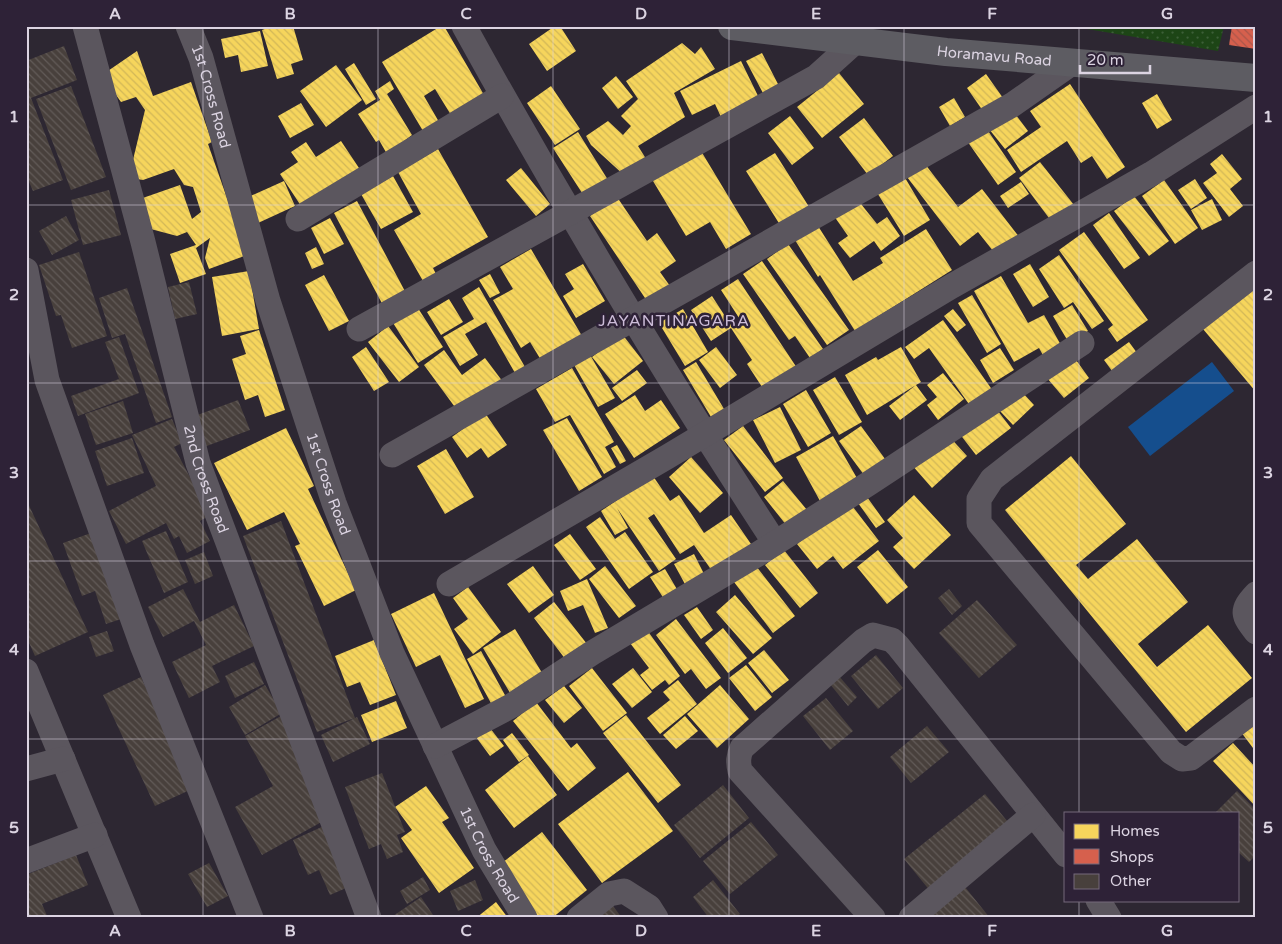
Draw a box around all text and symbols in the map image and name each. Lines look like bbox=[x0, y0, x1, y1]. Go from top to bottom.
text: A bbox=[109, 4, 121, 24]
text: B bbox=[284, 4, 296, 24]
text: C bbox=[460, 4, 472, 24]
text: D bbox=[635, 4, 647, 24]
text: E bbox=[811, 4, 821, 24]
text: F bbox=[987, 4, 997, 24]
text: G bbox=[1161, 4, 1173, 24]
street label: 1st Cross Road bbox=[187, 42, 234, 150]
street label: Horamavu Road bbox=[936, 42, 1052, 70]
scale bar bbox=[1080, 42, 1150, 74]
text: 20 m bbox=[1087, 51, 1124, 69]
text: 1 bbox=[9, 107, 19, 127]
text: 1 bbox=[1263, 107, 1273, 127]
text: 2 bbox=[9, 285, 19, 305]
text: 2 bbox=[1263, 285, 1273, 305]
district label: JAYANTINAGARA bbox=[598, 311, 750, 331]
street label: 2nd Cross Road bbox=[180, 423, 232, 536]
street label: 1st Cross Road bbox=[303, 430, 354, 537]
text: 3 bbox=[9, 463, 19, 483]
text: 3 bbox=[1263, 463, 1273, 483]
text: 4 bbox=[9, 640, 19, 660]
text: 4 bbox=[1263, 640, 1273, 660]
street label: 1st Cross Road bbox=[456, 804, 523, 906]
legend bbox=[1064, 812, 1240, 902]
text: 5 bbox=[9, 818, 19, 838]
text: 5 bbox=[1263, 818, 1273, 838]
text: Homes bbox=[1110, 822, 1160, 840]
text: Shops bbox=[1110, 848, 1154, 866]
text: Other bbox=[1110, 872, 1152, 890]
text: A bbox=[109, 921, 121, 941]
text: B bbox=[284, 921, 296, 941]
text: C bbox=[460, 921, 472, 941]
text: D bbox=[635, 921, 647, 941]
text: E bbox=[811, 921, 821, 941]
text: F bbox=[987, 921, 997, 941]
text: G bbox=[1161, 921, 1173, 941]

